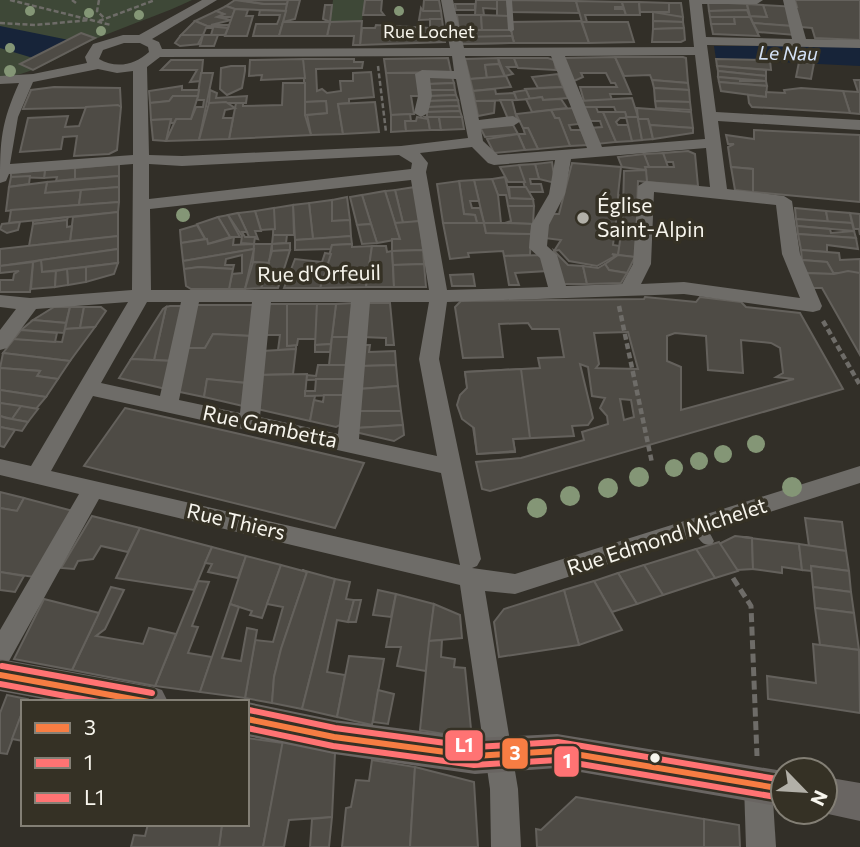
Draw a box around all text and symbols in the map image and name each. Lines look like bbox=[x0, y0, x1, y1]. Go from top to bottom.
street label: Rue Lochet bbox=[383, 20, 475, 42]
water label: Le Nau bbox=[758, 40, 818, 65]
place label: Église Saint-Alpin bbox=[597, 192, 704, 241]
marker: Église Saint-Alpin bbox=[575, 210, 591, 226]
street label: Rue d'Orfeuil bbox=[257, 259, 381, 286]
street label: Rue Gambetta bbox=[201, 399, 340, 452]
street label: Rue Edmond Michelet bbox=[564, 492, 769, 580]
street label: Rue Thiers bbox=[185, 497, 288, 544]
legend bbox=[21, 700, 248, 826]
text: 3 bbox=[84, 714, 96, 739]
line badge: L1 bbox=[444, 729, 484, 762]
text: L1 bbox=[455, 733, 473, 756]
line badge: 3 bbox=[501, 737, 529, 770]
text: 3 bbox=[509, 741, 521, 764]
line badge: 1 bbox=[553, 745, 580, 778]
text: 1 bbox=[84, 749, 93, 774]
text: 1 bbox=[563, 749, 571, 772]
unlabelled marker bbox=[648, 751, 662, 765]
north arrow bbox=[769, 756, 839, 826]
text: L1 bbox=[84, 784, 104, 809]
text: N bbox=[806, 787, 833, 810]

